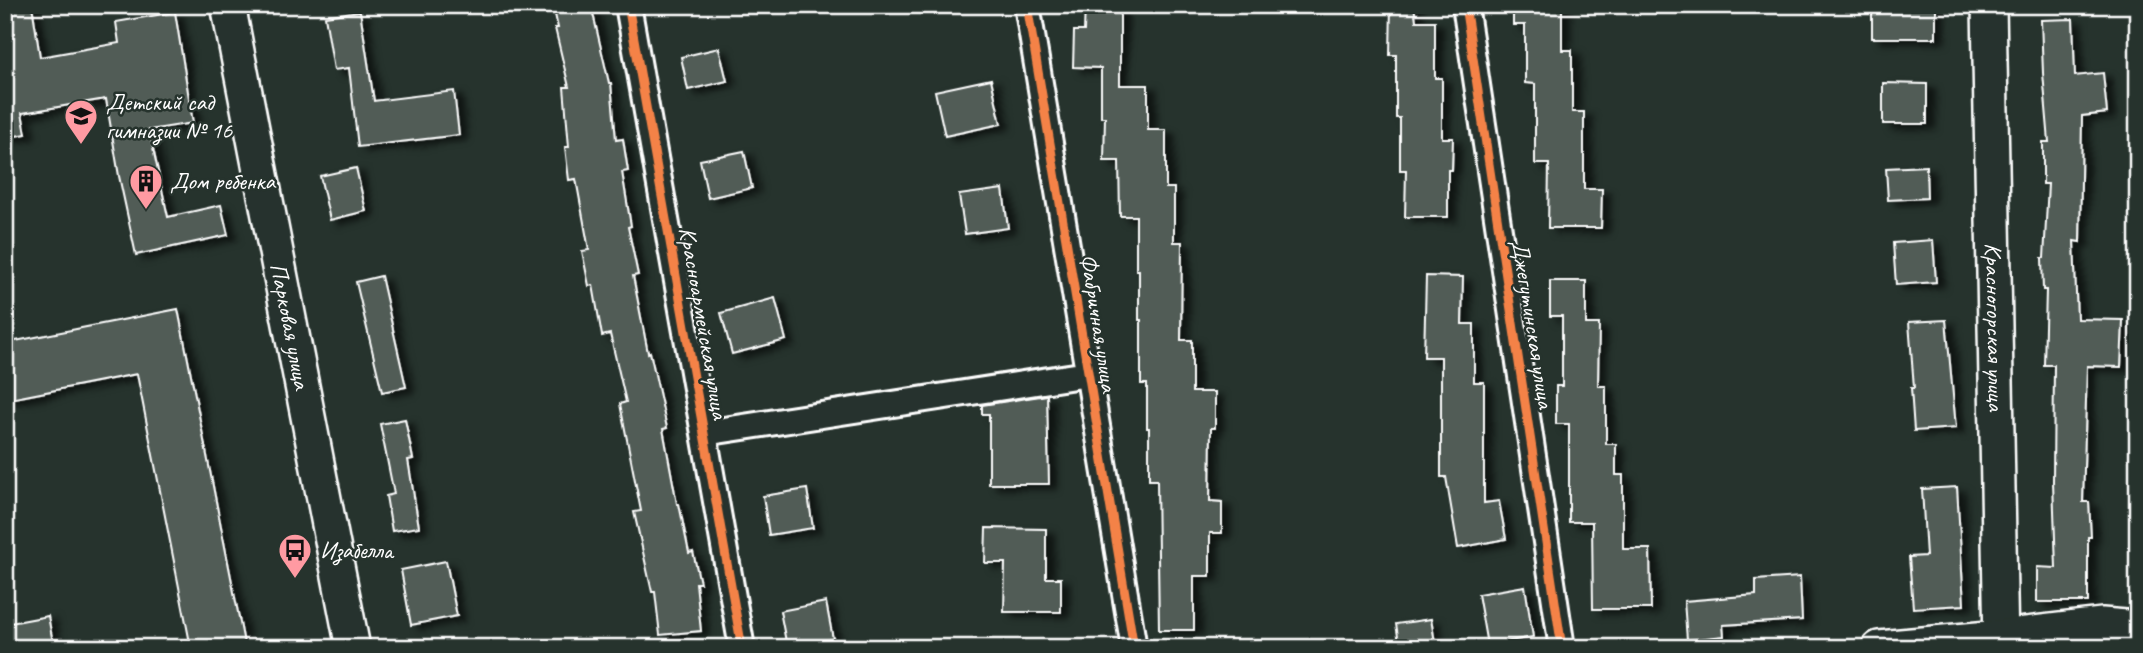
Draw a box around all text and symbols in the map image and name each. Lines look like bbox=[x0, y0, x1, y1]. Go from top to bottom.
place label: Детский сад гимназии № 16 bbox=[106, 87, 233, 146]
school or university icon: Детский сад гимназии № 16 bbox=[62, 97, 100, 146]
building icon: Дом ребенка bbox=[127, 162, 165, 211]
place label: Дом ребенка bbox=[170, 166, 276, 196]
street label: Красноармейская улица bbox=[672, 225, 736, 423]
street label: Джегутинская улица bbox=[1505, 238, 1561, 412]
street label: Красногорская улица bbox=[1978, 243, 2012, 413]
street label: Фабричная улица bbox=[1073, 252, 1125, 396]
street label: Парковая улица bbox=[263, 260, 318, 393]
bus stop icon: Изабелла bbox=[276, 531, 314, 580]
place label: Изабелла bbox=[320, 535, 395, 566]

